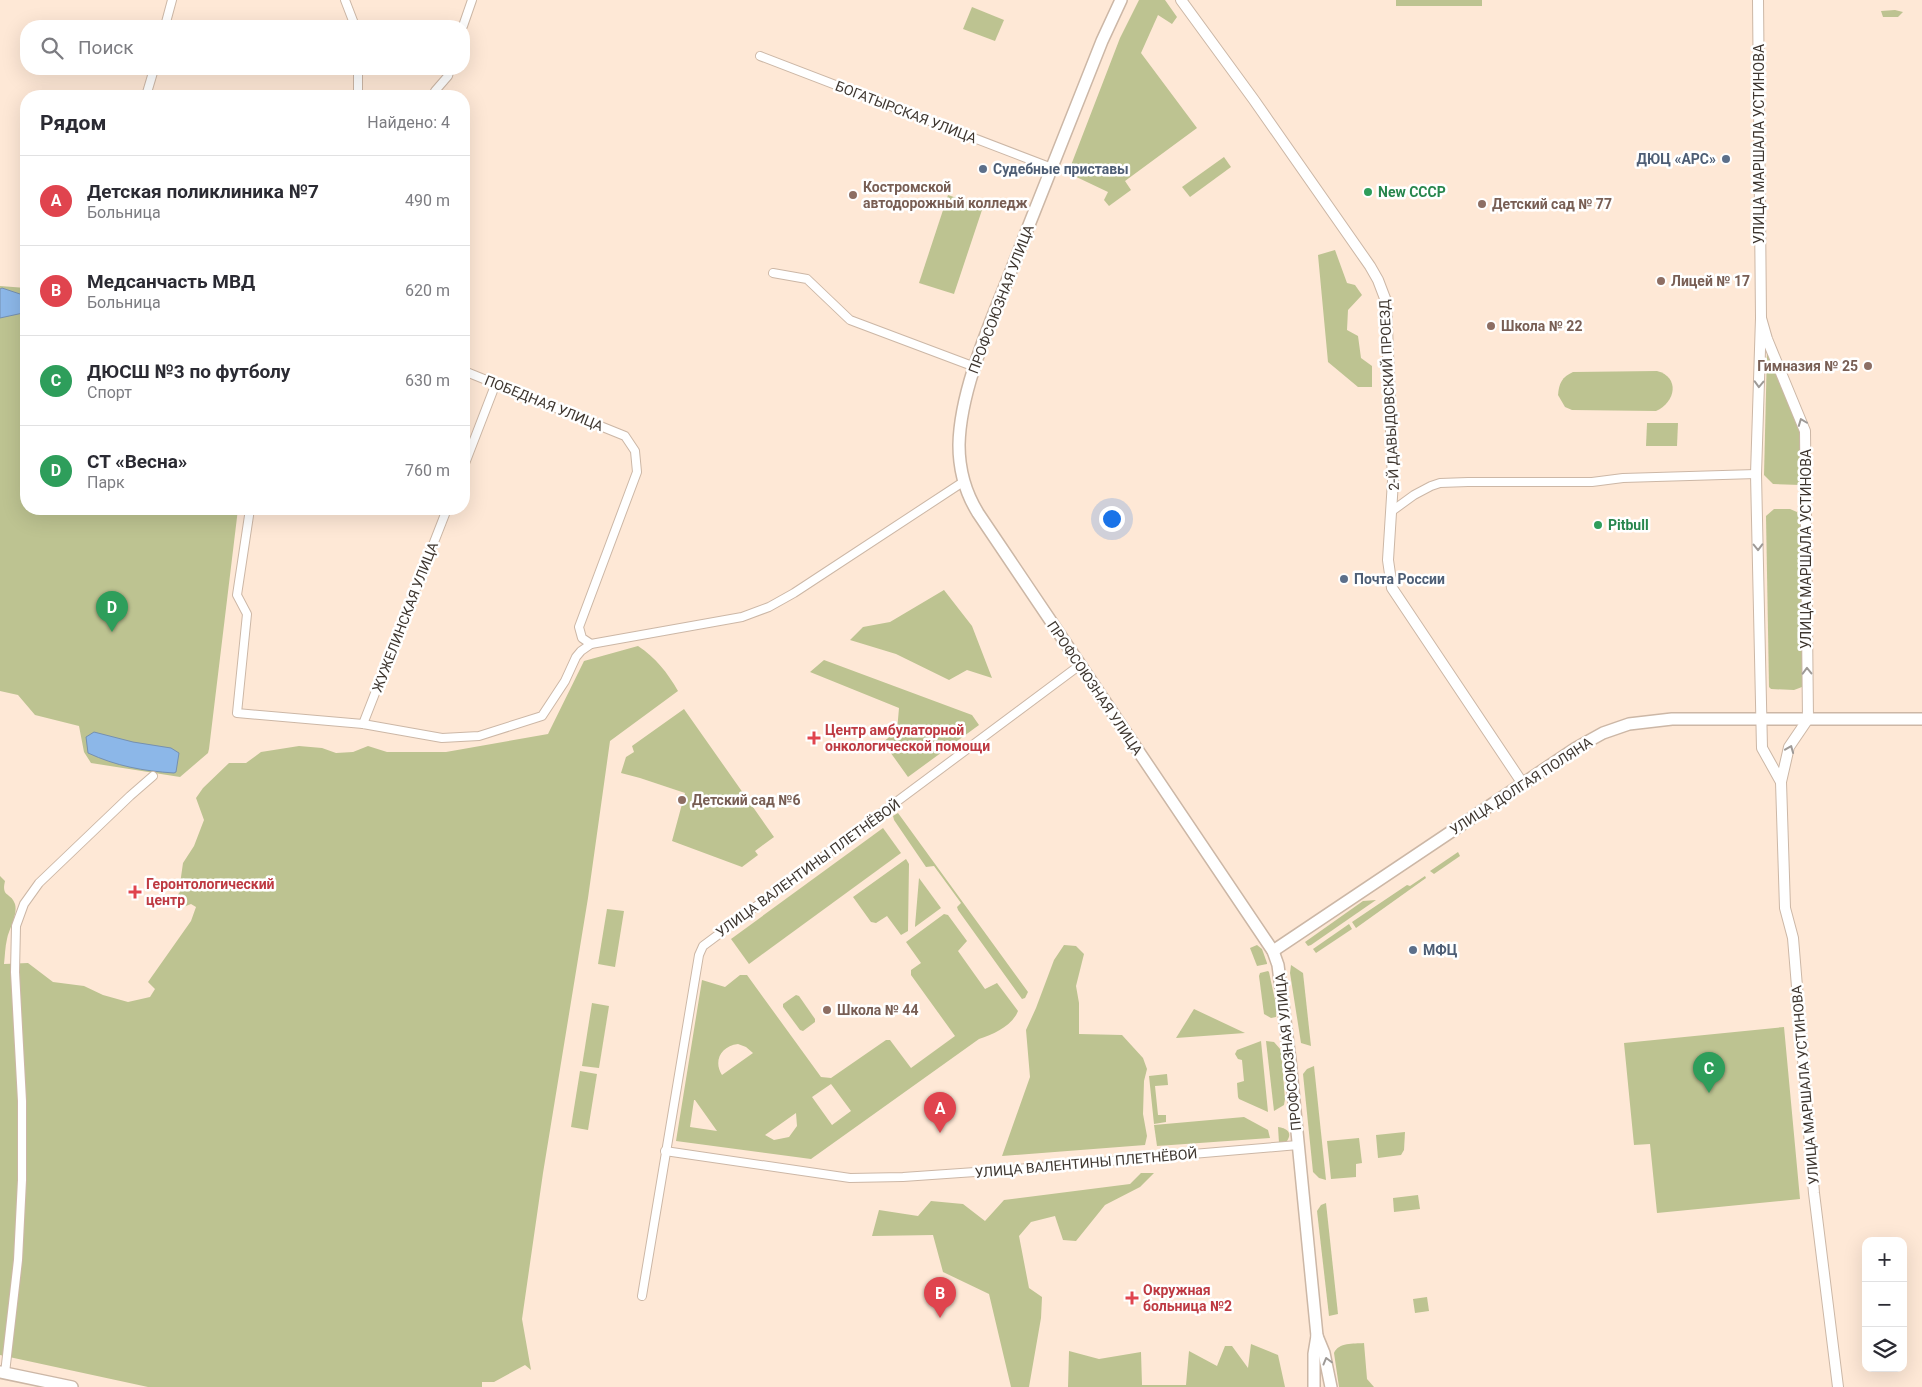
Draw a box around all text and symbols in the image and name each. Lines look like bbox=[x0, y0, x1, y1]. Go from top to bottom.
search box bbox=[20, 20, 470, 75]
icon: search bbox=[38, 34, 66, 62]
text: Поиск bbox=[78, 36, 134, 59]
street label: УЛИЦА МАРШАЛА УСТИНОВА bbox=[1751, 44, 1767, 244]
street label: БОГАТЫРСКАЯ УЛИЦА bbox=[833, 78, 979, 146]
text: Рядом bbox=[40, 111, 106, 135]
text: Найдено: 4 bbox=[367, 113, 450, 132]
place label: ДЮЦ «АРС» bbox=[1637, 151, 1716, 167]
marker: ДЮЦ «АРС» bbox=[1720, 153, 1732, 165]
place label: Судебные приставы bbox=[993, 161, 1129, 177]
marker: Судебные приставы bbox=[977, 163, 989, 175]
place label: Костромской автодорожный колледж bbox=[863, 179, 1028, 211]
text: Детская поликлиника №7 bbox=[87, 180, 319, 203]
place label: New СССР bbox=[1378, 184, 1446, 200]
marker: New СССР bbox=[1362, 186, 1374, 198]
marker: Костромской автодорожный колледж bbox=[847, 189, 859, 201]
text: A bbox=[51, 191, 61, 210]
text: 490 m bbox=[405, 191, 450, 210]
place label: Детский сад № 77 bbox=[1492, 196, 1612, 212]
marker: Детский сад № 77 bbox=[1476, 198, 1488, 210]
text: Больница bbox=[87, 203, 161, 222]
street label: ПРОФСОЮЗНАЯ УЛИЦА bbox=[965, 222, 1037, 376]
text: Медсанчасть МВД bbox=[87, 270, 255, 293]
place label: Лицей № 17 bbox=[1671, 273, 1750, 289]
marker: Лицей № 17 bbox=[1655, 275, 1667, 287]
text: B bbox=[51, 281, 61, 300]
text: 620 m bbox=[405, 281, 450, 300]
text: Больница bbox=[87, 293, 161, 312]
street label: 2-Й ДАВЫДОВСКИЙ ПРОЕЗД bbox=[1376, 299, 1402, 491]
place label: Школа № 22 bbox=[1501, 318, 1582, 334]
marker: Школа № 22 bbox=[1485, 320, 1497, 332]
place label: Гимназия № 25 bbox=[1757, 358, 1858, 374]
text: ДЮСШ №3 по футболу bbox=[87, 360, 290, 383]
marker: Гимназия № 25 bbox=[1862, 360, 1874, 372]
text: C bbox=[51, 371, 61, 390]
text: 630 m bbox=[405, 371, 450, 390]
street label: ПОБЕДНАЯ УЛИЦА bbox=[482, 372, 606, 434]
one-way arrow bbox=[1754, 381, 1764, 389]
text: Спорт bbox=[87, 383, 132, 402]
one-way arrow bbox=[1797, 418, 1807, 426]
street label: УЛИЦА МАРШАЛА УСТИНОВА bbox=[1798, 449, 1814, 649]
text: СТ «Весна» bbox=[87, 450, 187, 473]
text: D bbox=[51, 461, 61, 480]
text: 760 m bbox=[405, 461, 450, 480]
text: Парк bbox=[87, 473, 125, 492]
your location bbox=[1099, 506, 1125, 532]
place label: Pitbull bbox=[1608, 517, 1649, 533]
marker: Pitbull bbox=[1592, 519, 1604, 531]
street label: ЖУЖЕЛИНСКАЯ УЛИЦА bbox=[369, 540, 441, 694]
one-way arrow bbox=[1752, 543, 1763, 551]
place label: Почта России bbox=[1354, 571, 1445, 587]
marker: Почта России bbox=[1338, 573, 1350, 585]
pin: D bbox=[96, 591, 128, 632]
street label: ПРОФСОЮЗНАЯ УЛИЦА bbox=[1044, 618, 1146, 758]
one-way arrow bbox=[1802, 666, 1812, 674]
place label: Центр амбулаторной онкологической помощи bbox=[825, 722, 990, 754]
marker: Центр амбулаторной онкологической помощи bbox=[807, 731, 821, 745]
street label: УЛИЦА ДОЛГАЯ ПОЛЯНА bbox=[1447, 734, 1595, 838]
one-way arrow bbox=[1784, 745, 1794, 754]
place label: Детский сад №6 bbox=[692, 792, 800, 808]
marker: Детский сад №6 bbox=[676, 794, 688, 806]
street label: УЛИЦА ВАЛЕНТИНЫ ПЛЕТНЁВОЙ bbox=[713, 796, 903, 940]
place label: Геронтологический центр bbox=[146, 876, 275, 908]
marker: Геронтологический центр bbox=[128, 885, 142, 899]
place label: МФЦ bbox=[1423, 942, 1458, 958]
marker: МФЦ bbox=[1407, 944, 1419, 956]
street label: ПРОФСОЮЗНАЯ УЛИЦА bbox=[1272, 972, 1304, 1132]
street label: УЛИЦА МАРШАЛА УСТИНОВА bbox=[1788, 985, 1822, 1185]
place label: Школа № 44 bbox=[837, 1002, 918, 1018]
marker: Школа № 44 bbox=[821, 1004, 833, 1016]
pin: C bbox=[1693, 1052, 1725, 1093]
pin: A bbox=[924, 1092, 956, 1133]
street label: УЛИЦА ВАЛЕНТИНЫ ПЛЕТНЁВОЙ bbox=[974, 1145, 1198, 1181]
map controls bbox=[1862, 1237, 1907, 1372]
button: + bbox=[1862, 1237, 1907, 1282]
pin: B bbox=[924, 1277, 956, 1318]
place label: Окружная больница №2 bbox=[1143, 1282, 1232, 1314]
button: − bbox=[1862, 1282, 1907, 1327]
marker: Окружная больница №2 bbox=[1125, 1291, 1139, 1305]
button: layers bbox=[1862, 1327, 1907, 1372]
one-way arrow bbox=[1322, 1357, 1332, 1365]

